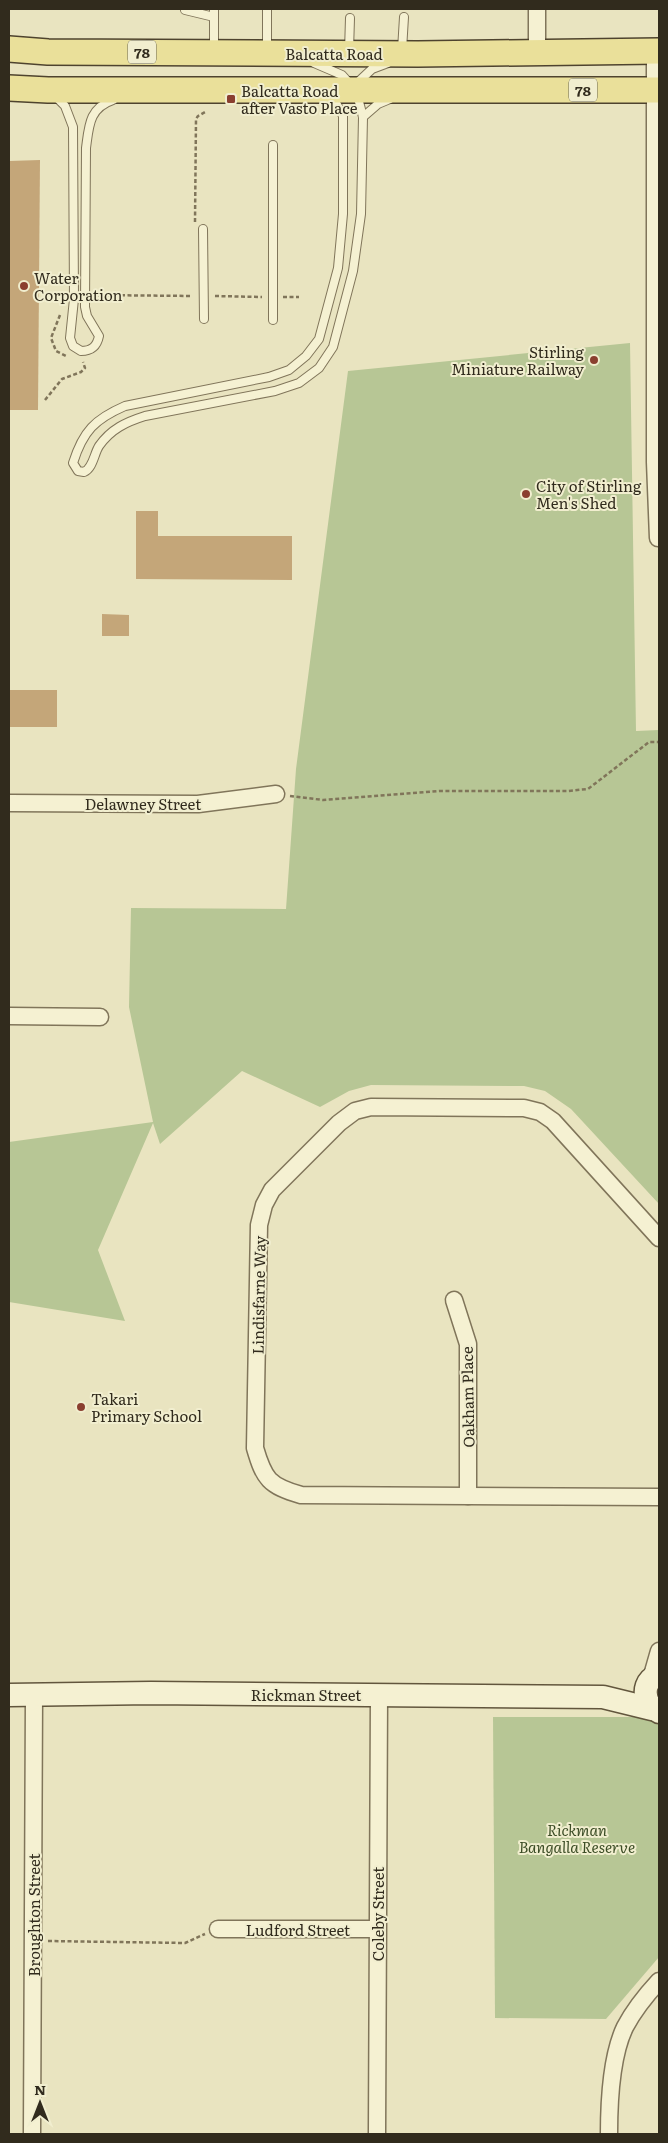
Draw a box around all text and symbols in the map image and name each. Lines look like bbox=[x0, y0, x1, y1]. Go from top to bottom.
road number: 78 bbox=[128, 41, 156, 64]
street label: Balcatta Road bbox=[285, 42, 383, 65]
road number: 78 bbox=[569, 78, 597, 102]
place label: Balcatta Road after Vasto Place bbox=[241, 79, 358, 119]
marker: Balcatta Road after Vasto Place bbox=[225, 93, 237, 105]
place label: Water Corporation bbox=[34, 266, 123, 306]
marker: Water Corporation bbox=[18, 280, 30, 292]
place label: Stirling Miniature Railway bbox=[451, 340, 585, 380]
marker: Stirling Miniature Railway bbox=[588, 354, 600, 366]
place label: City of Stirling Men's Shed bbox=[536, 474, 642, 514]
marker: City of Stirling Men's Shed bbox=[520, 488, 532, 500]
street label: Delawney Street bbox=[85, 792, 201, 815]
street label: Lindisfarne Way bbox=[245, 1235, 271, 1355]
street label: Oakham Place bbox=[455, 1346, 479, 1448]
place label: Takari Primary School bbox=[91, 1387, 202, 1427]
marker: Takari Primary School bbox=[75, 1401, 87, 1413]
street label: Rickman Street bbox=[251, 1683, 361, 1706]
park label: Rickman Bangalla Reserve bbox=[519, 1818, 635, 1858]
street label: Broughton Street bbox=[22, 1853, 45, 1977]
street label: Coleby Street bbox=[366, 1867, 389, 1961]
street label: Ludford Street bbox=[246, 1918, 350, 1941]
north arrow bbox=[15, 2078, 65, 2128]
text: N bbox=[34, 2079, 46, 2099]

